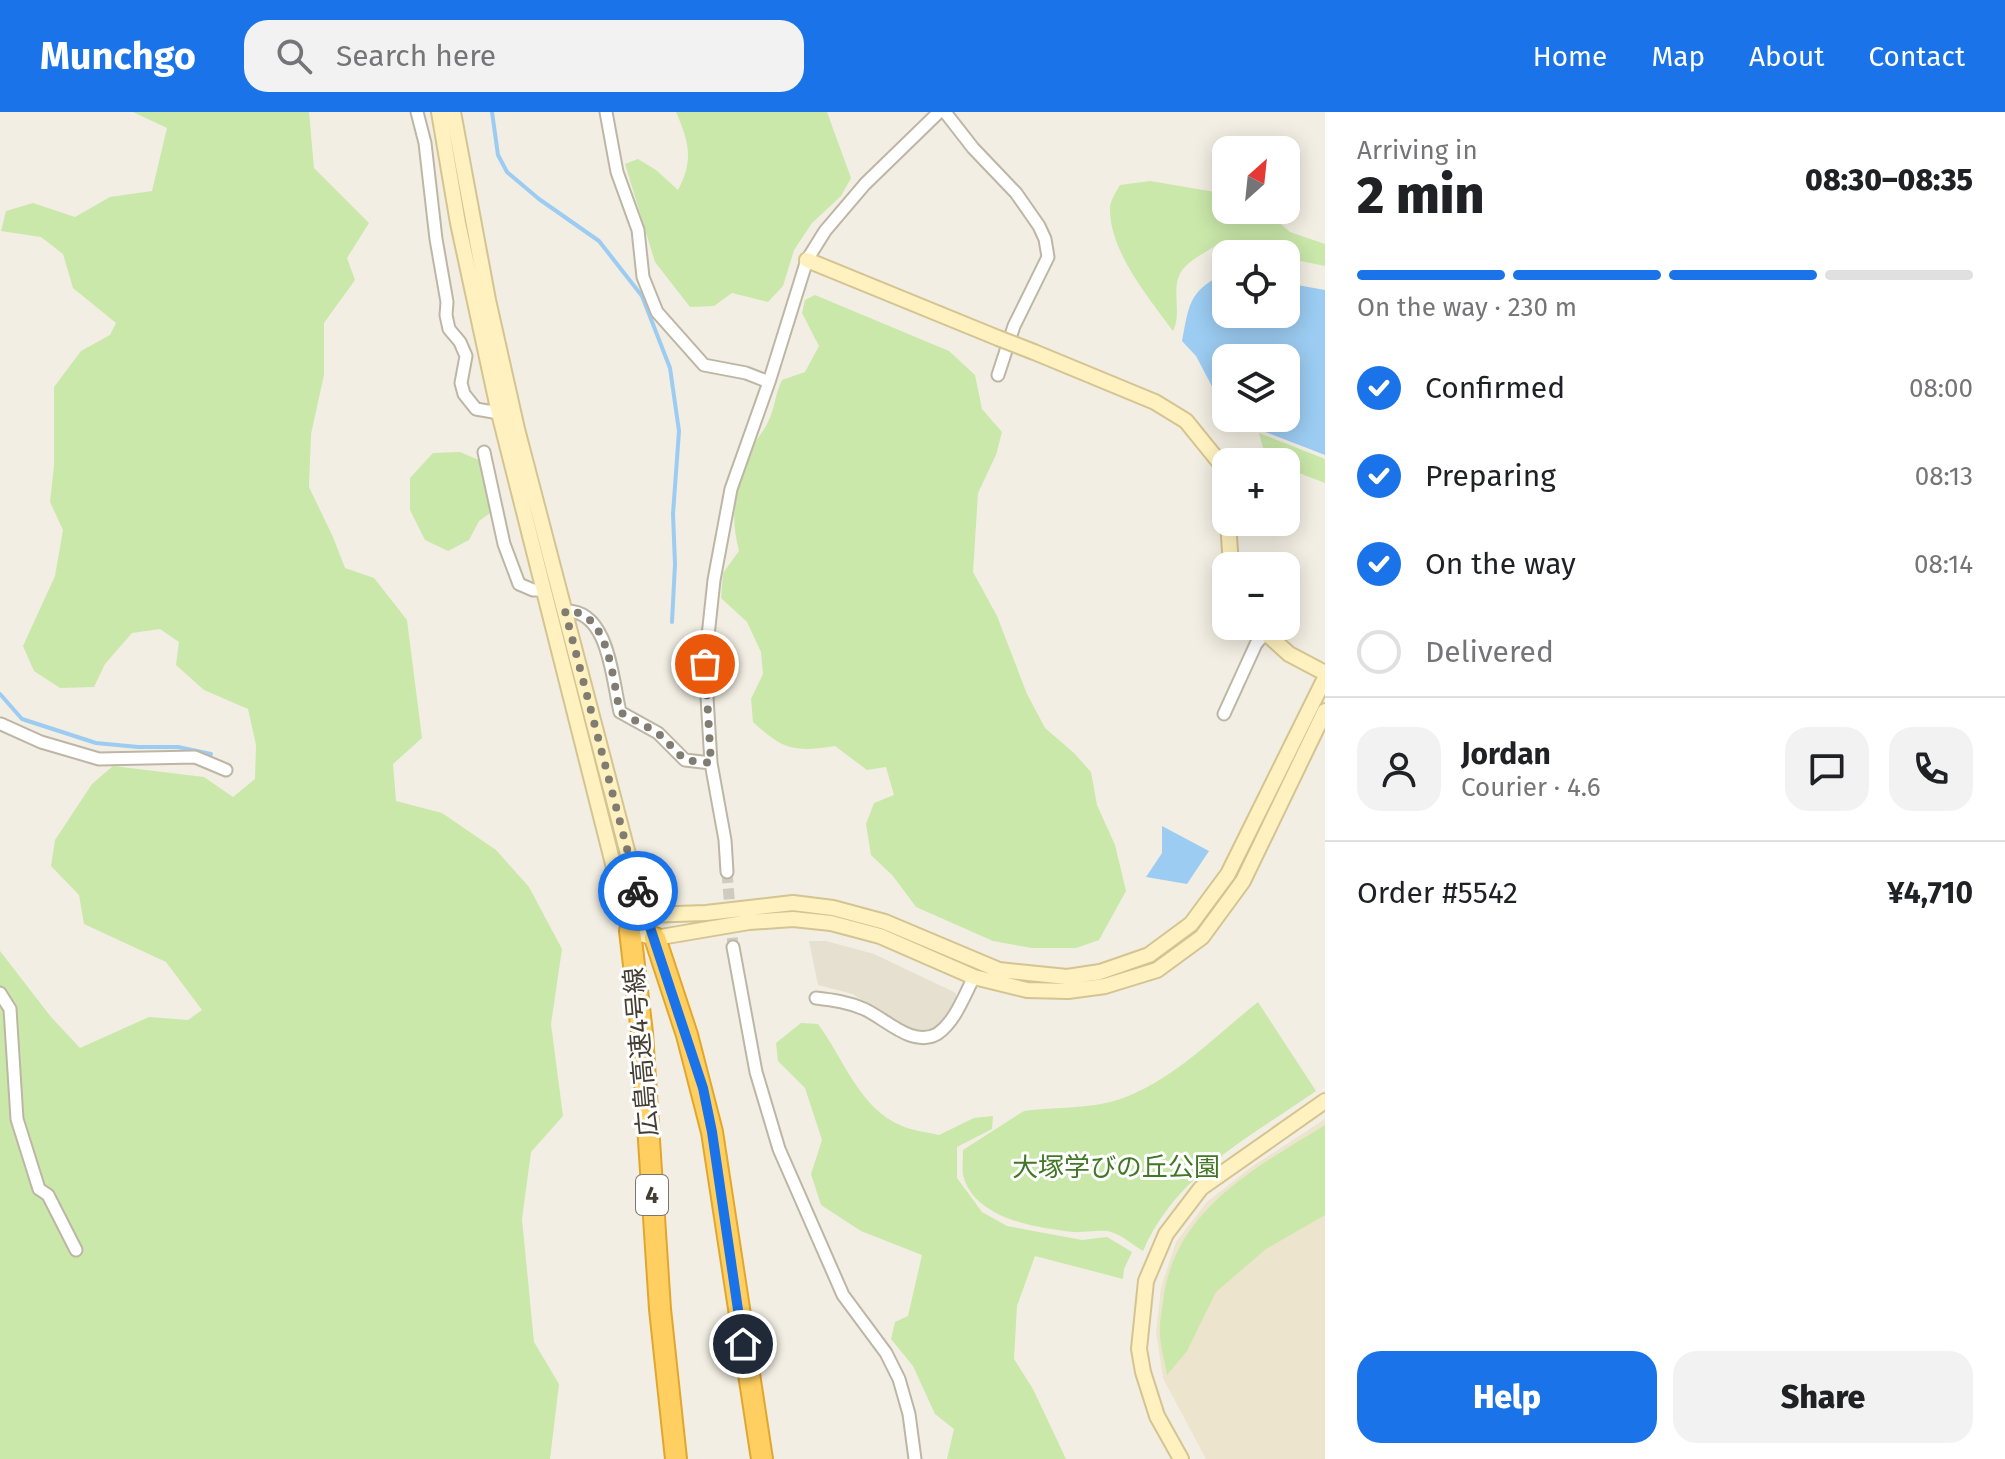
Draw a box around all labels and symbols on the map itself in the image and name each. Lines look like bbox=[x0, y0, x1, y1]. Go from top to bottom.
north arrow bbox=[1212, 136, 1300, 224]
pin bbox=[671, 630, 739, 698]
courier bbox=[598, 851, 678, 931]
street label: 広島高速4号線 bbox=[619, 966, 664, 1138]
park label: 大塚学びの丘公園 bbox=[1012, 1152, 1220, 1183]
road number: 4 bbox=[636, 1175, 668, 1215]
pin bbox=[709, 1310, 777, 1378]

